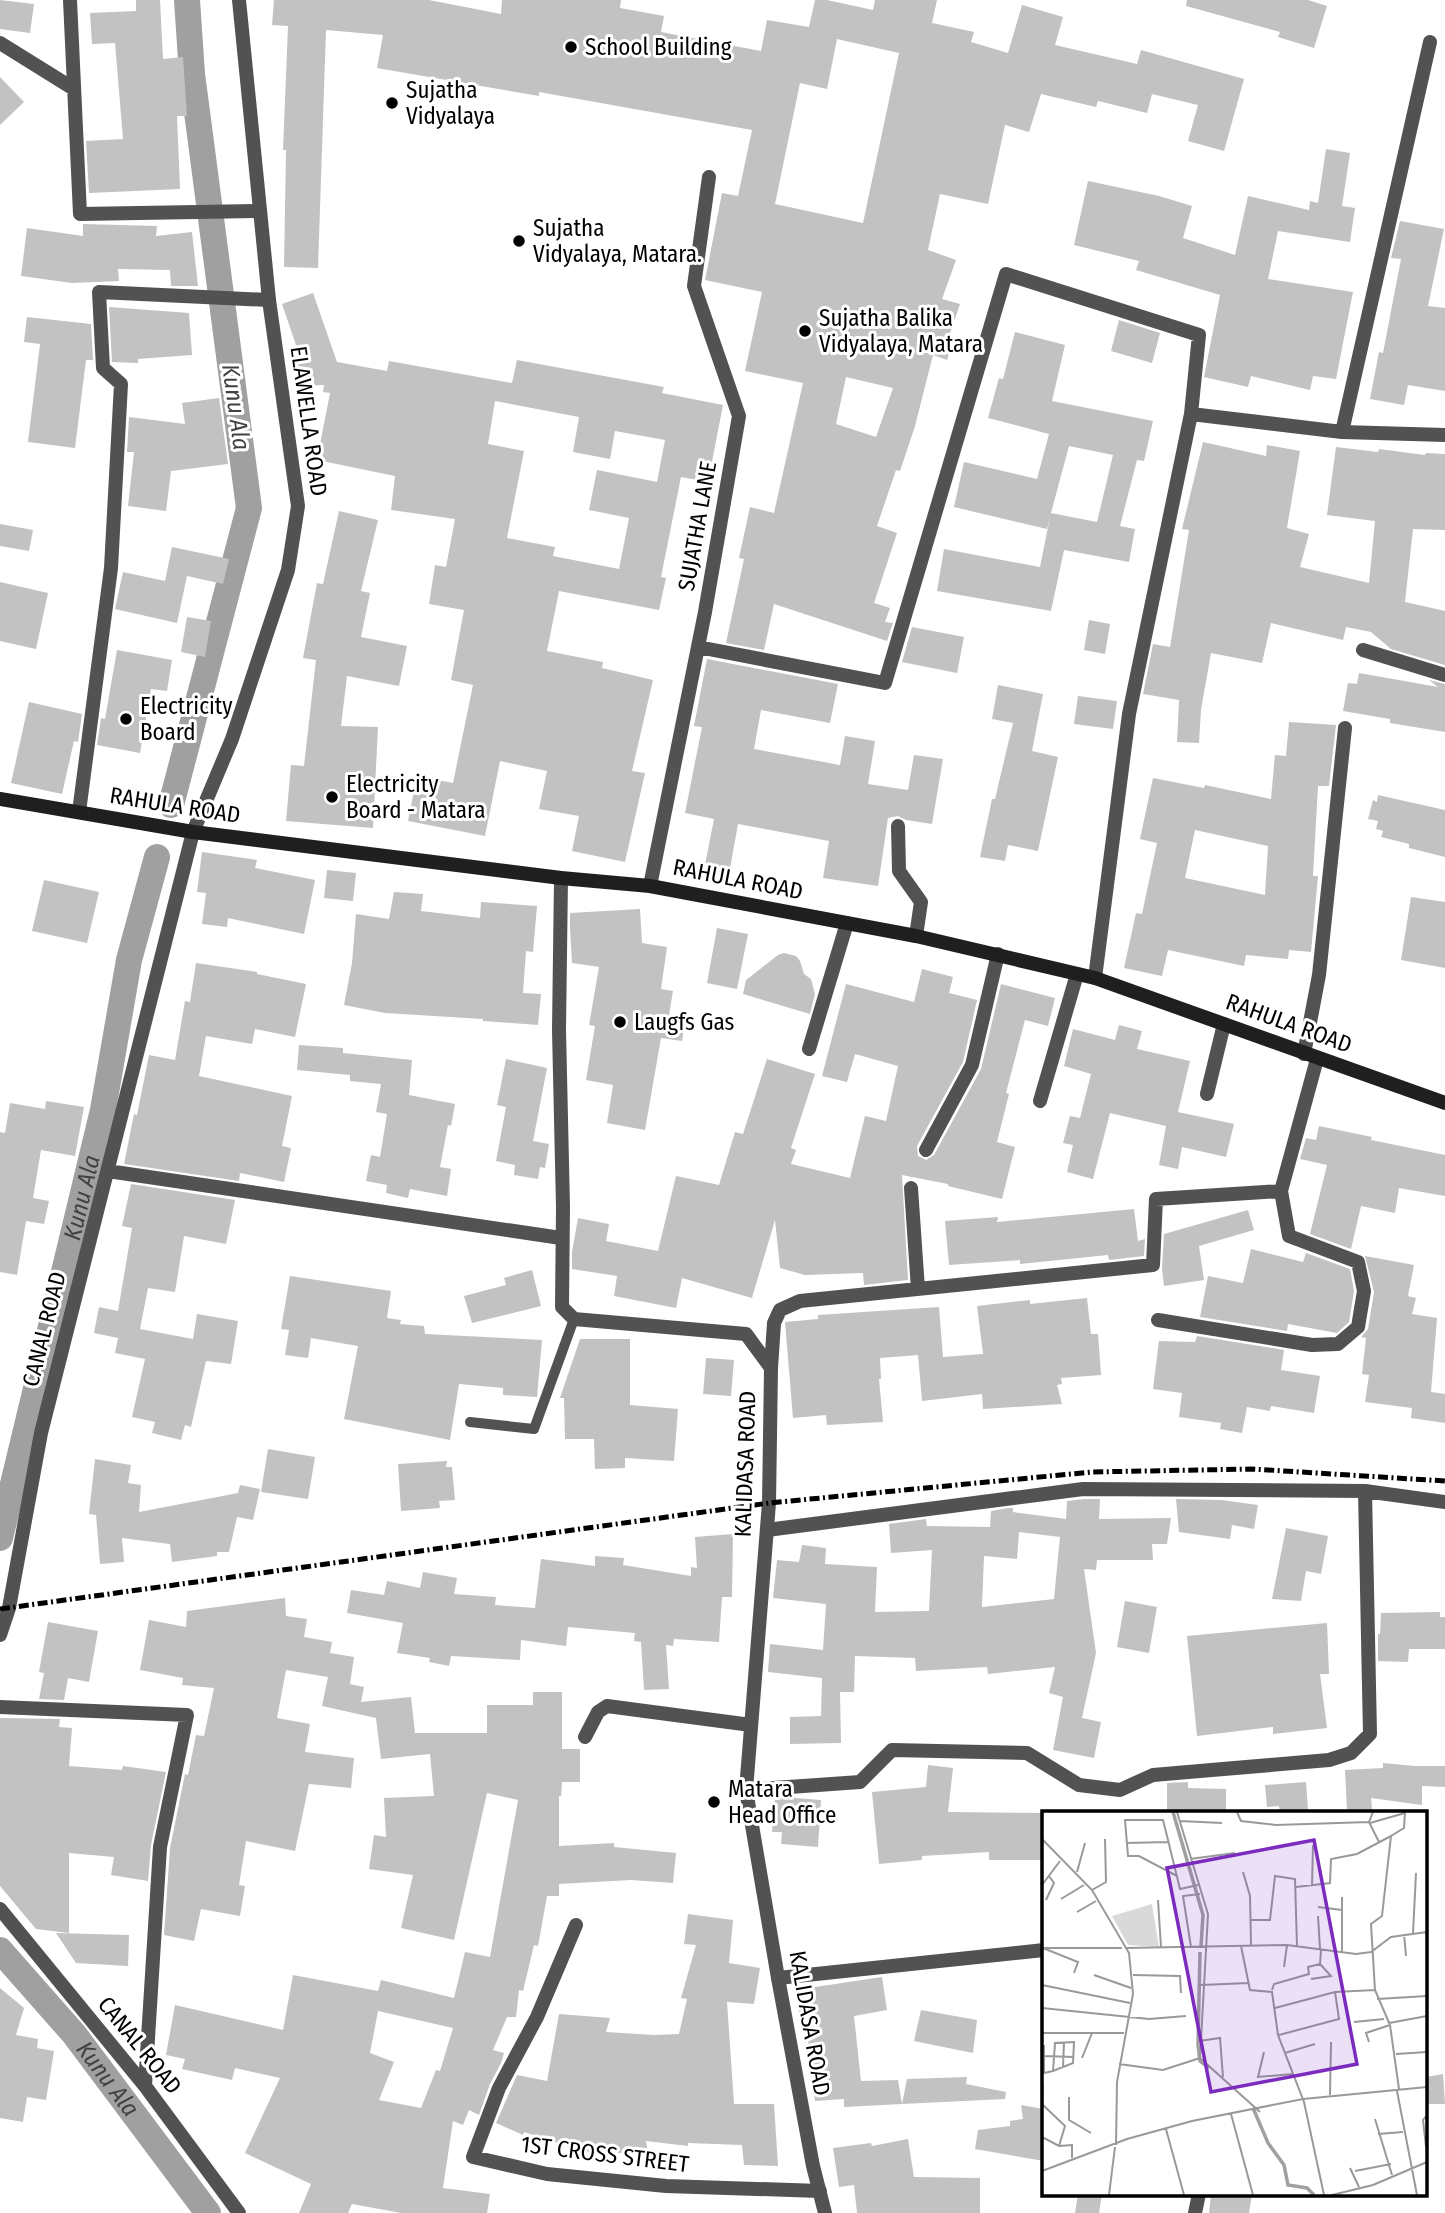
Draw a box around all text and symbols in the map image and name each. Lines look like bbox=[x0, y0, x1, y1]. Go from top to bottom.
place label: School Building bbox=[585, 33, 732, 61]
marker: School Building bbox=[563, 39, 579, 55]
place label: Sujatha Vidyalaya bbox=[406, 76, 495, 130]
marker: Sujatha Vidyalaya bbox=[384, 95, 400, 111]
place label: Sujatha Vidyalaya, Matara. bbox=[533, 214, 702, 268]
marker: Sujatha Vidyalaya, Matara. bbox=[511, 233, 527, 249]
place label: Sujatha Balika Vidyalaya, Matara bbox=[819, 304, 983, 358]
marker: Sujatha Balika Vidyalaya, Matara bbox=[797, 323, 813, 339]
street label: ELAWELLA ROAD bbox=[285, 344, 333, 498]
water label: Kunu Ala bbox=[216, 362, 256, 452]
street label: SUJATHA LANE bbox=[672, 459, 722, 593]
place label: Electricity Board bbox=[140, 692, 233, 746]
marker: Electricity Board bbox=[118, 711, 134, 727]
place label: Electricity Board - Matara bbox=[346, 770, 486, 824]
street label: RAHULA ROAD bbox=[108, 781, 242, 829]
marker: Electricity Board - Matara bbox=[324, 789, 340, 805]
street label: RAHULA ROAD bbox=[671, 853, 805, 905]
street label: RAHULA ROAD bbox=[1222, 987, 1356, 1059]
place label: Laugfs Gas bbox=[634, 1008, 735, 1036]
marker: Laugfs Gas bbox=[612, 1014, 628, 1030]
water label: Kunu Ala bbox=[58, 1152, 106, 1243]
street label: CANAL ROAD bbox=[16, 1269, 72, 1389]
street label: KALIDASA ROAD bbox=[728, 1390, 762, 1538]
place label: Matara Head Office bbox=[728, 1775, 836, 1829]
marker: Matara Head Office bbox=[706, 1794, 722, 1810]
inset map bbox=[1042, 1811, 1428, 2196]
street label: KALIDASA ROAD bbox=[783, 1948, 837, 2098]
street label: CANAL ROAD bbox=[92, 1991, 188, 2099]
water label: Kunu Ala bbox=[70, 2036, 145, 2122]
street label: 1ST CROSS STREET bbox=[520, 2130, 691, 2178]

